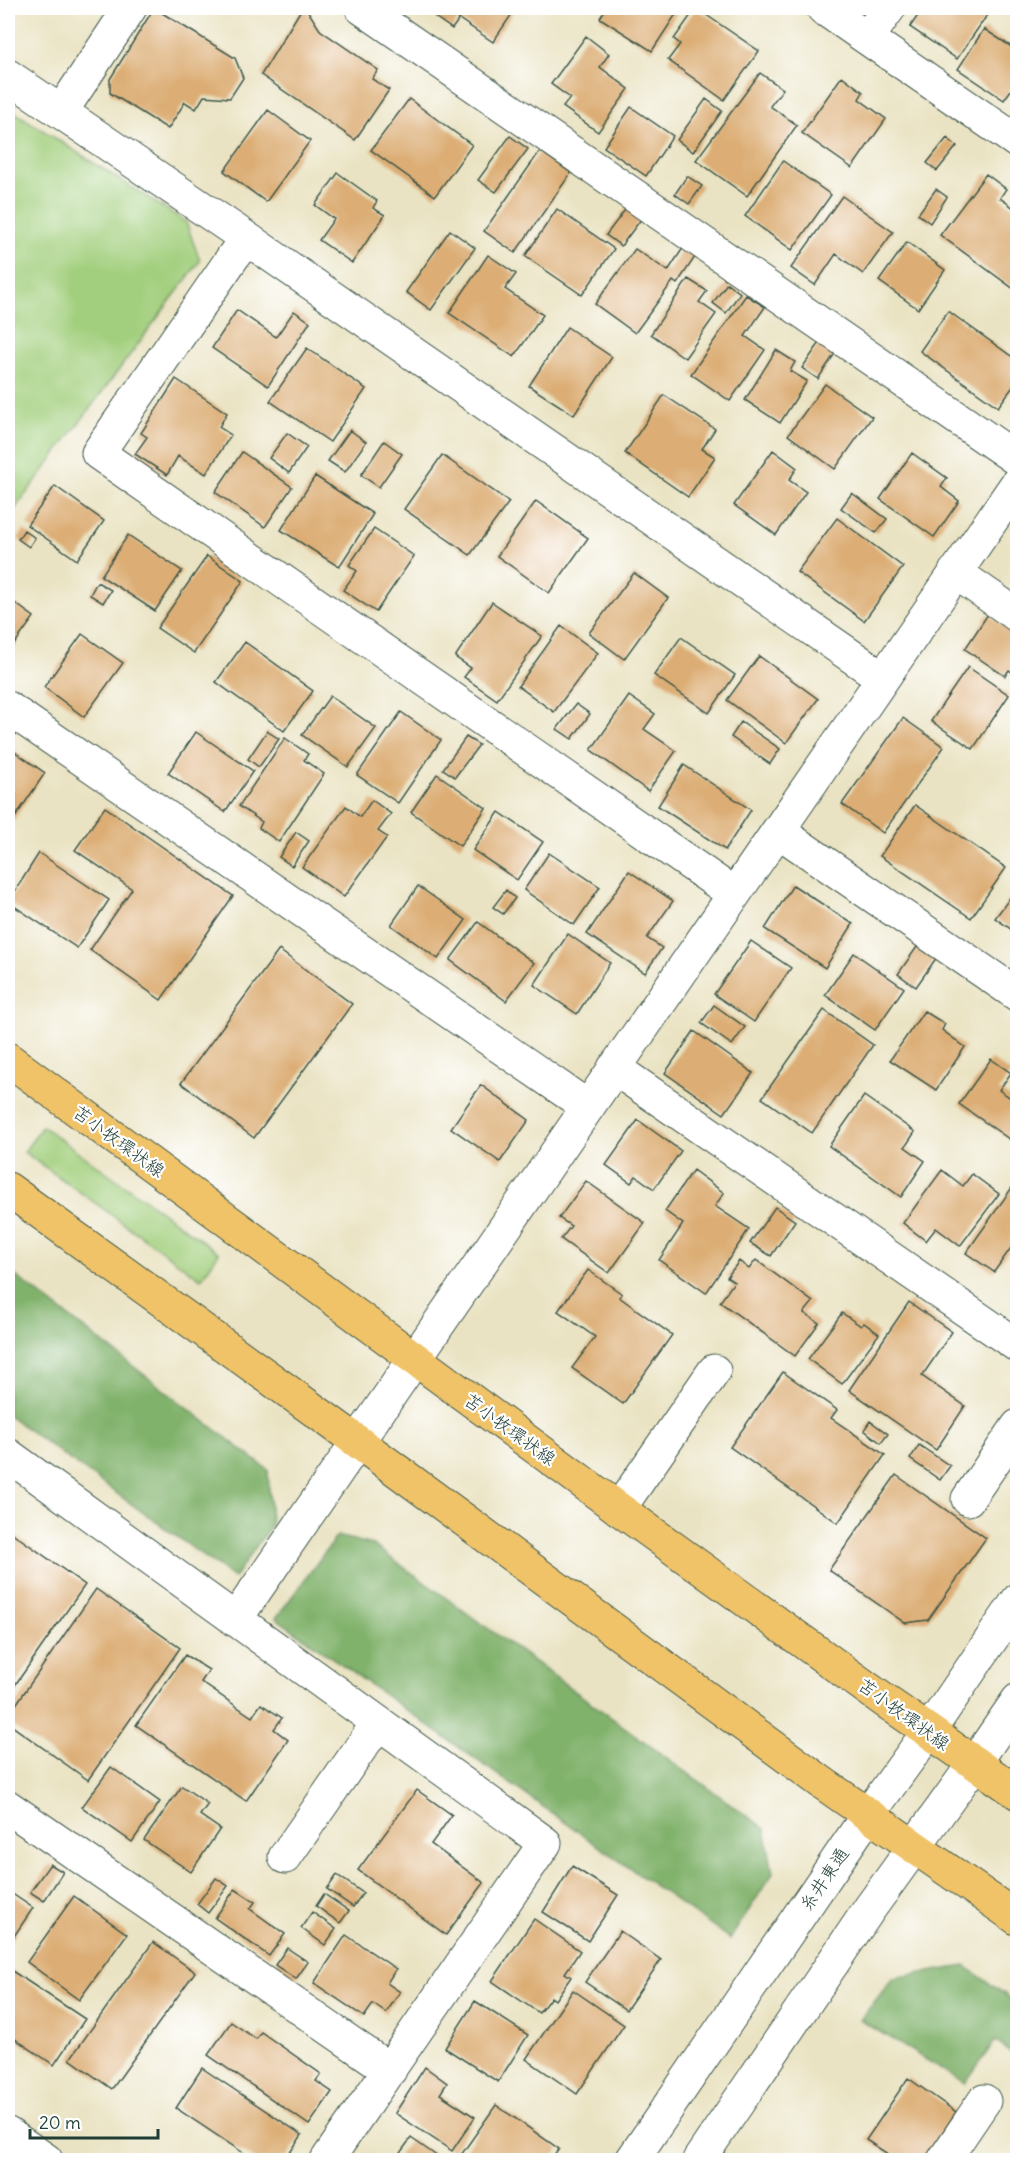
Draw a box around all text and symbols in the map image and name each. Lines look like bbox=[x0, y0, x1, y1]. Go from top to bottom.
street label: 苫小牧環状線 bbox=[69, 1100, 169, 1182]
street label: 苫小牧環状線 bbox=[460, 1388, 560, 1470]
street label: 苫小牧環状線 bbox=[854, 1673, 954, 1755]
street label: 糸井東通 bbox=[794, 1843, 854, 1915]
scale bar bbox=[30, 2102, 158, 2140]
text: 20 m bbox=[39, 2111, 81, 2134]

